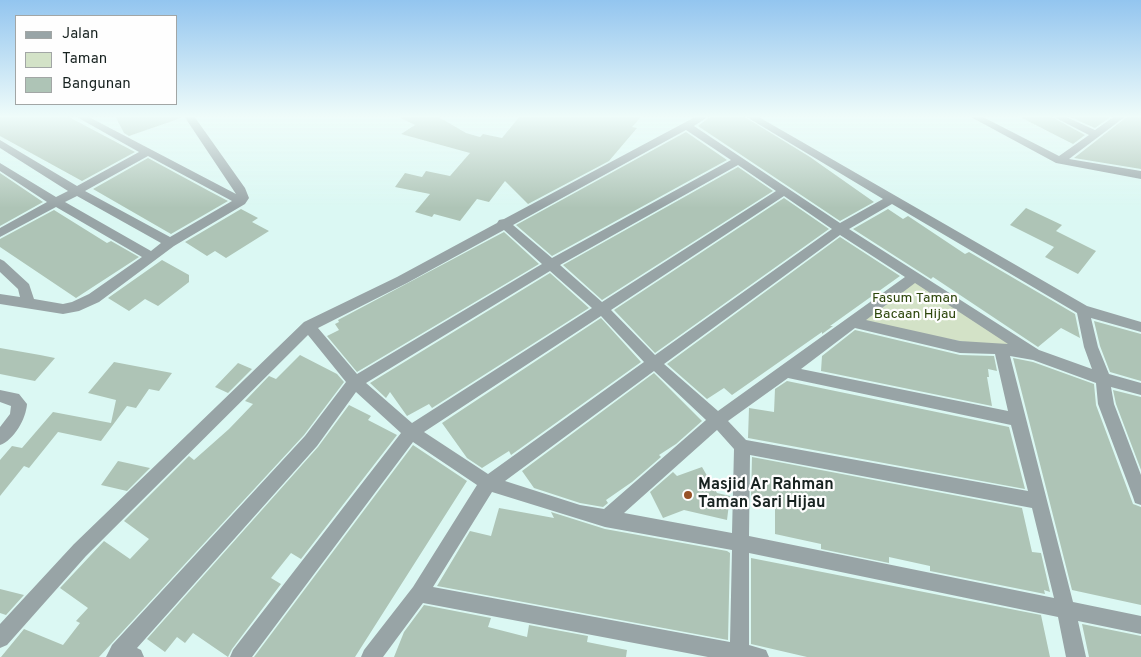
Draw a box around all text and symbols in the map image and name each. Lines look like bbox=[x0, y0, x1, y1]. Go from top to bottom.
legend bbox=[15, 15, 178, 105]
text: Jalan bbox=[62, 25, 99, 44]
text: Taman bbox=[62, 50, 107, 69]
text: Bangunan bbox=[62, 75, 131, 94]
park label: Fasum Taman Bacaan Hijau bbox=[872, 291, 958, 324]
place label: Masjid Ar Rahman Taman Sari Hijau bbox=[698, 476, 834, 514]
marker: Masjid Ar Rahman Taman Sari Hijau bbox=[682, 489, 694, 501]

